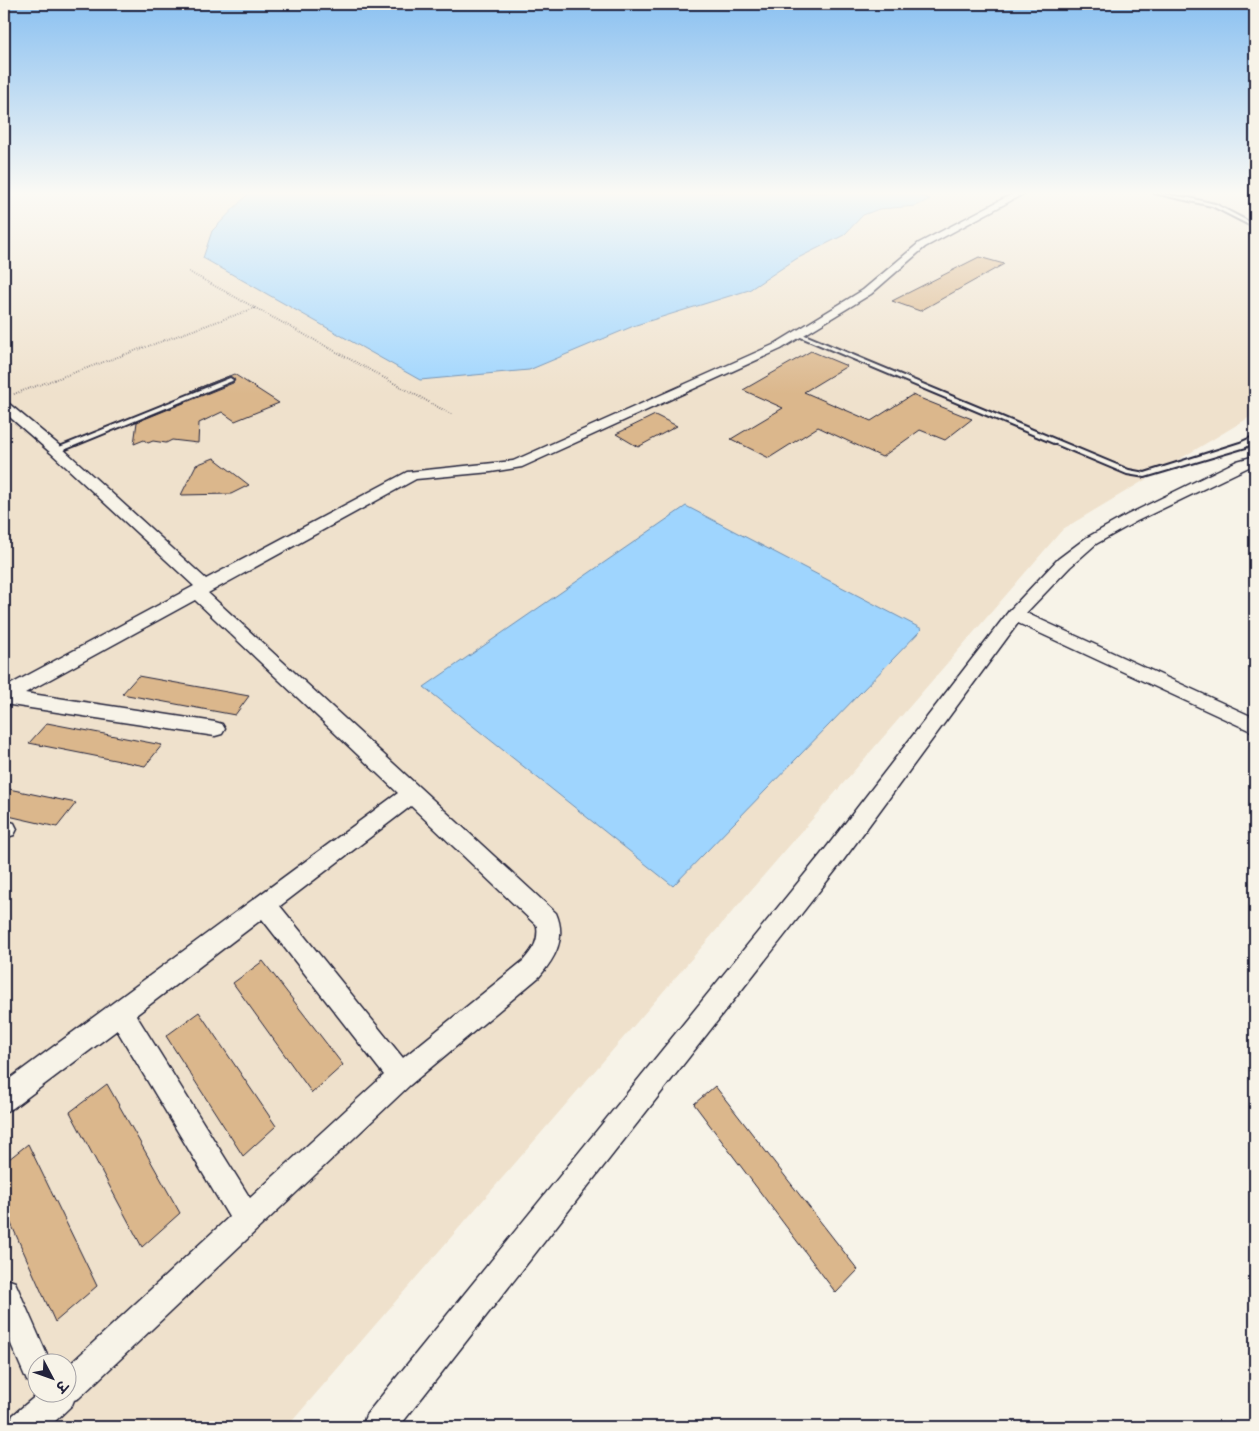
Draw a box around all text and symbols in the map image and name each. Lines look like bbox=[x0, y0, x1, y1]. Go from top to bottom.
north arrow bbox=[28, 1354, 78, 1404]
text: उ bbox=[50, 1375, 72, 1397]

